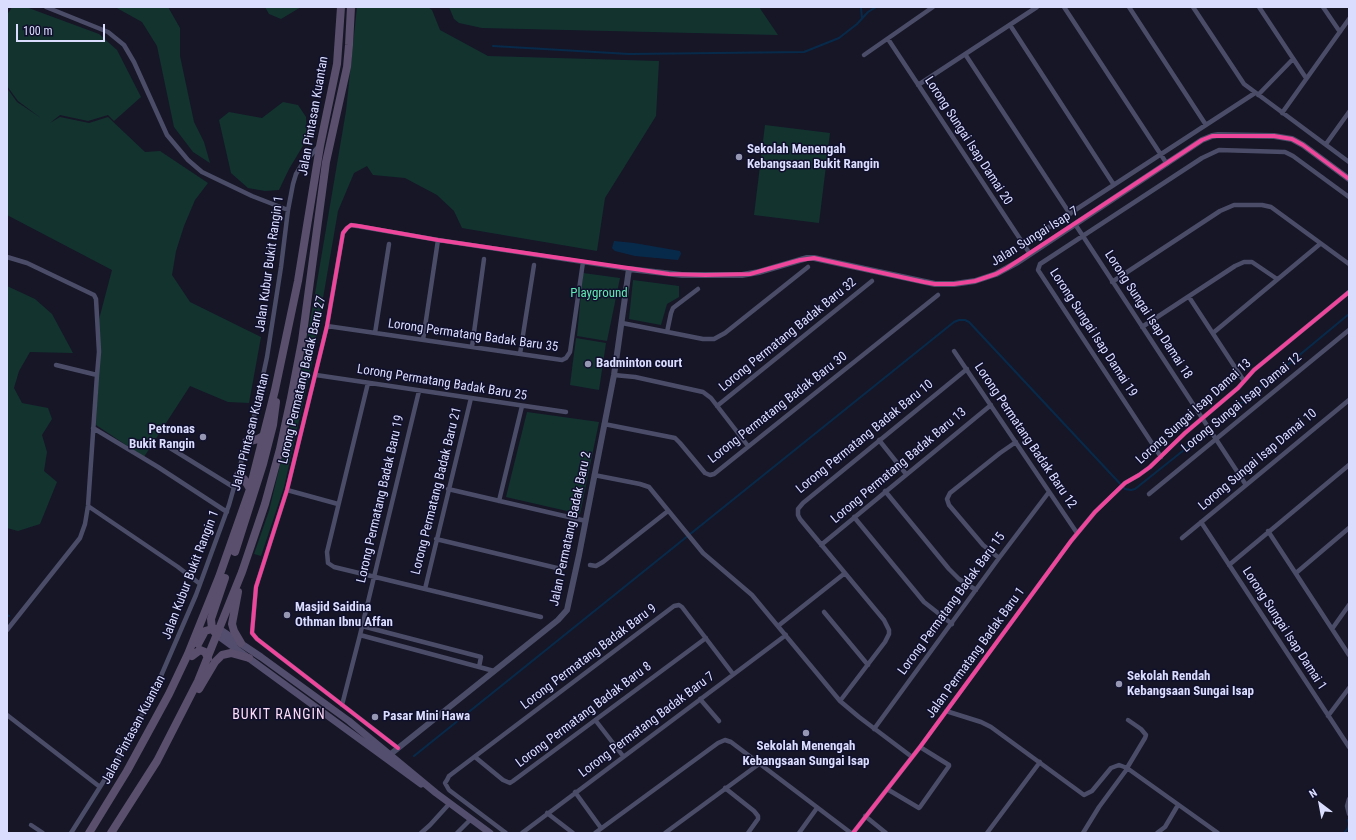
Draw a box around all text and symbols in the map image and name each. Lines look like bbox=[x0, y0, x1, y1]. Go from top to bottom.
scale bar bbox=[18, 16, 107, 42]
text: 100 m bbox=[23, 24, 53, 38]
street label: Jalan Pintasan Kuantan bbox=[296, 55, 332, 177]
street label: Lorong Sungai Isap Damai 20 bbox=[921, 74, 1015, 208]
place label: Sekolah Menengah Kebangsaan Bukit Rangin bbox=[747, 142, 879, 173]
marker: Sekolah Menengah Kebangsaan Bukit Rangin bbox=[734, 152, 744, 162]
street label: Jalan Kubur Bukit Rangin 1 bbox=[253, 195, 287, 333]
street label: Jalan Sungai Isap 7 bbox=[988, 204, 1082, 270]
street label: Lorong Sungai Isap Damai 18 bbox=[1101, 248, 1195, 382]
street label: Lorong Sungai Isap Damai 19 bbox=[1046, 266, 1140, 400]
street label: Lorong Permatang Badak Baru 32 bbox=[716, 275, 860, 395]
park label: Playground bbox=[570, 286, 628, 302]
street label: Lorong Permatang Badak Baru 27 bbox=[276, 294, 330, 466]
street label: Lorong Permatang Badak Baru 35 bbox=[387, 316, 559, 356]
street label: Lorong Permatang Badak Baru 30 bbox=[705, 349, 851, 467]
street label: Lorong Sungai Isap Damai 12 bbox=[1179, 350, 1305, 456]
place label: Badminton court bbox=[596, 356, 682, 372]
street label: Lorong Sungai Isap Damai 13 bbox=[1133, 356, 1255, 468]
marker: Badminton court bbox=[583, 359, 593, 369]
street label: Lorong Permatang Badak Baru 12 bbox=[970, 360, 1080, 512]
street label: Lorong Permatang Badak Baru 25 bbox=[356, 362, 528, 404]
street label: Jalan Pintasan Kuantan bbox=[229, 371, 273, 493]
street label: Lorong Permatang Badak Baru 10 bbox=[793, 377, 937, 497]
street label: Lorong Permatang Badak Baru 13 bbox=[828, 405, 970, 527]
street label: Lorong Permatang Badak Baru 21 bbox=[409, 406, 465, 576]
street label: Lorong Sungai Isap Damai 10 bbox=[1196, 406, 1320, 514]
street label: Lorong Permatang Badak Baru 19 bbox=[354, 413, 408, 585]
place label: Petronas Bukit Rangin bbox=[129, 422, 195, 453]
marker: Petronas Bukit Rangin bbox=[198, 432, 208, 442]
street label: Jalan Permatang Badak Baru 2 bbox=[547, 450, 595, 608]
street label: Jalan Kubur Bukit Rangin 1 bbox=[159, 508, 223, 642]
street label: Lorong Permatang Badak Baru 15 bbox=[895, 530, 1009, 678]
street label: Lorong Sungai Isap Damai 1 bbox=[1238, 565, 1330, 693]
street label: Jalan Permatang Badak Baru 1 bbox=[923, 585, 1029, 721]
place label: Masjid Saidina Othman Ibnu Affan bbox=[295, 600, 393, 631]
street label: Lorong Permatang Badak Baru 9 bbox=[518, 601, 660, 713]
marker: Masjid Saidina Othman Ibnu Affan bbox=[282, 610, 292, 620]
street label: Lorong Permatang Badak Baru 8 bbox=[513, 659, 655, 771]
street label: Lorong Permatang Badak Baru 7 bbox=[576, 669, 718, 781]
place label: Sekolah Rendah Kebangsaan Sungai Isap bbox=[1127, 669, 1254, 700]
street label: Jalan Pintasan Kuantan bbox=[99, 673, 169, 787]
marker: Sekolah Rendah Kebangsaan Sungai Isap bbox=[1114, 679, 1124, 689]
district label: BUKIT RANGIN bbox=[232, 707, 326, 723]
place label: Pasar Mini Hawa bbox=[383, 709, 470, 725]
marker: Pasar Mini Hawa bbox=[370, 712, 380, 722]
marker: Sekolah Menengah Kebangsaan Sungai Isap bbox=[801, 728, 811, 738]
place label: Sekolah Menengah Kebangsaan Sungai Isap bbox=[742, 739, 870, 770]
north arrow bbox=[1300, 784, 1340, 824]
text: N bbox=[1307, 786, 1320, 801]

